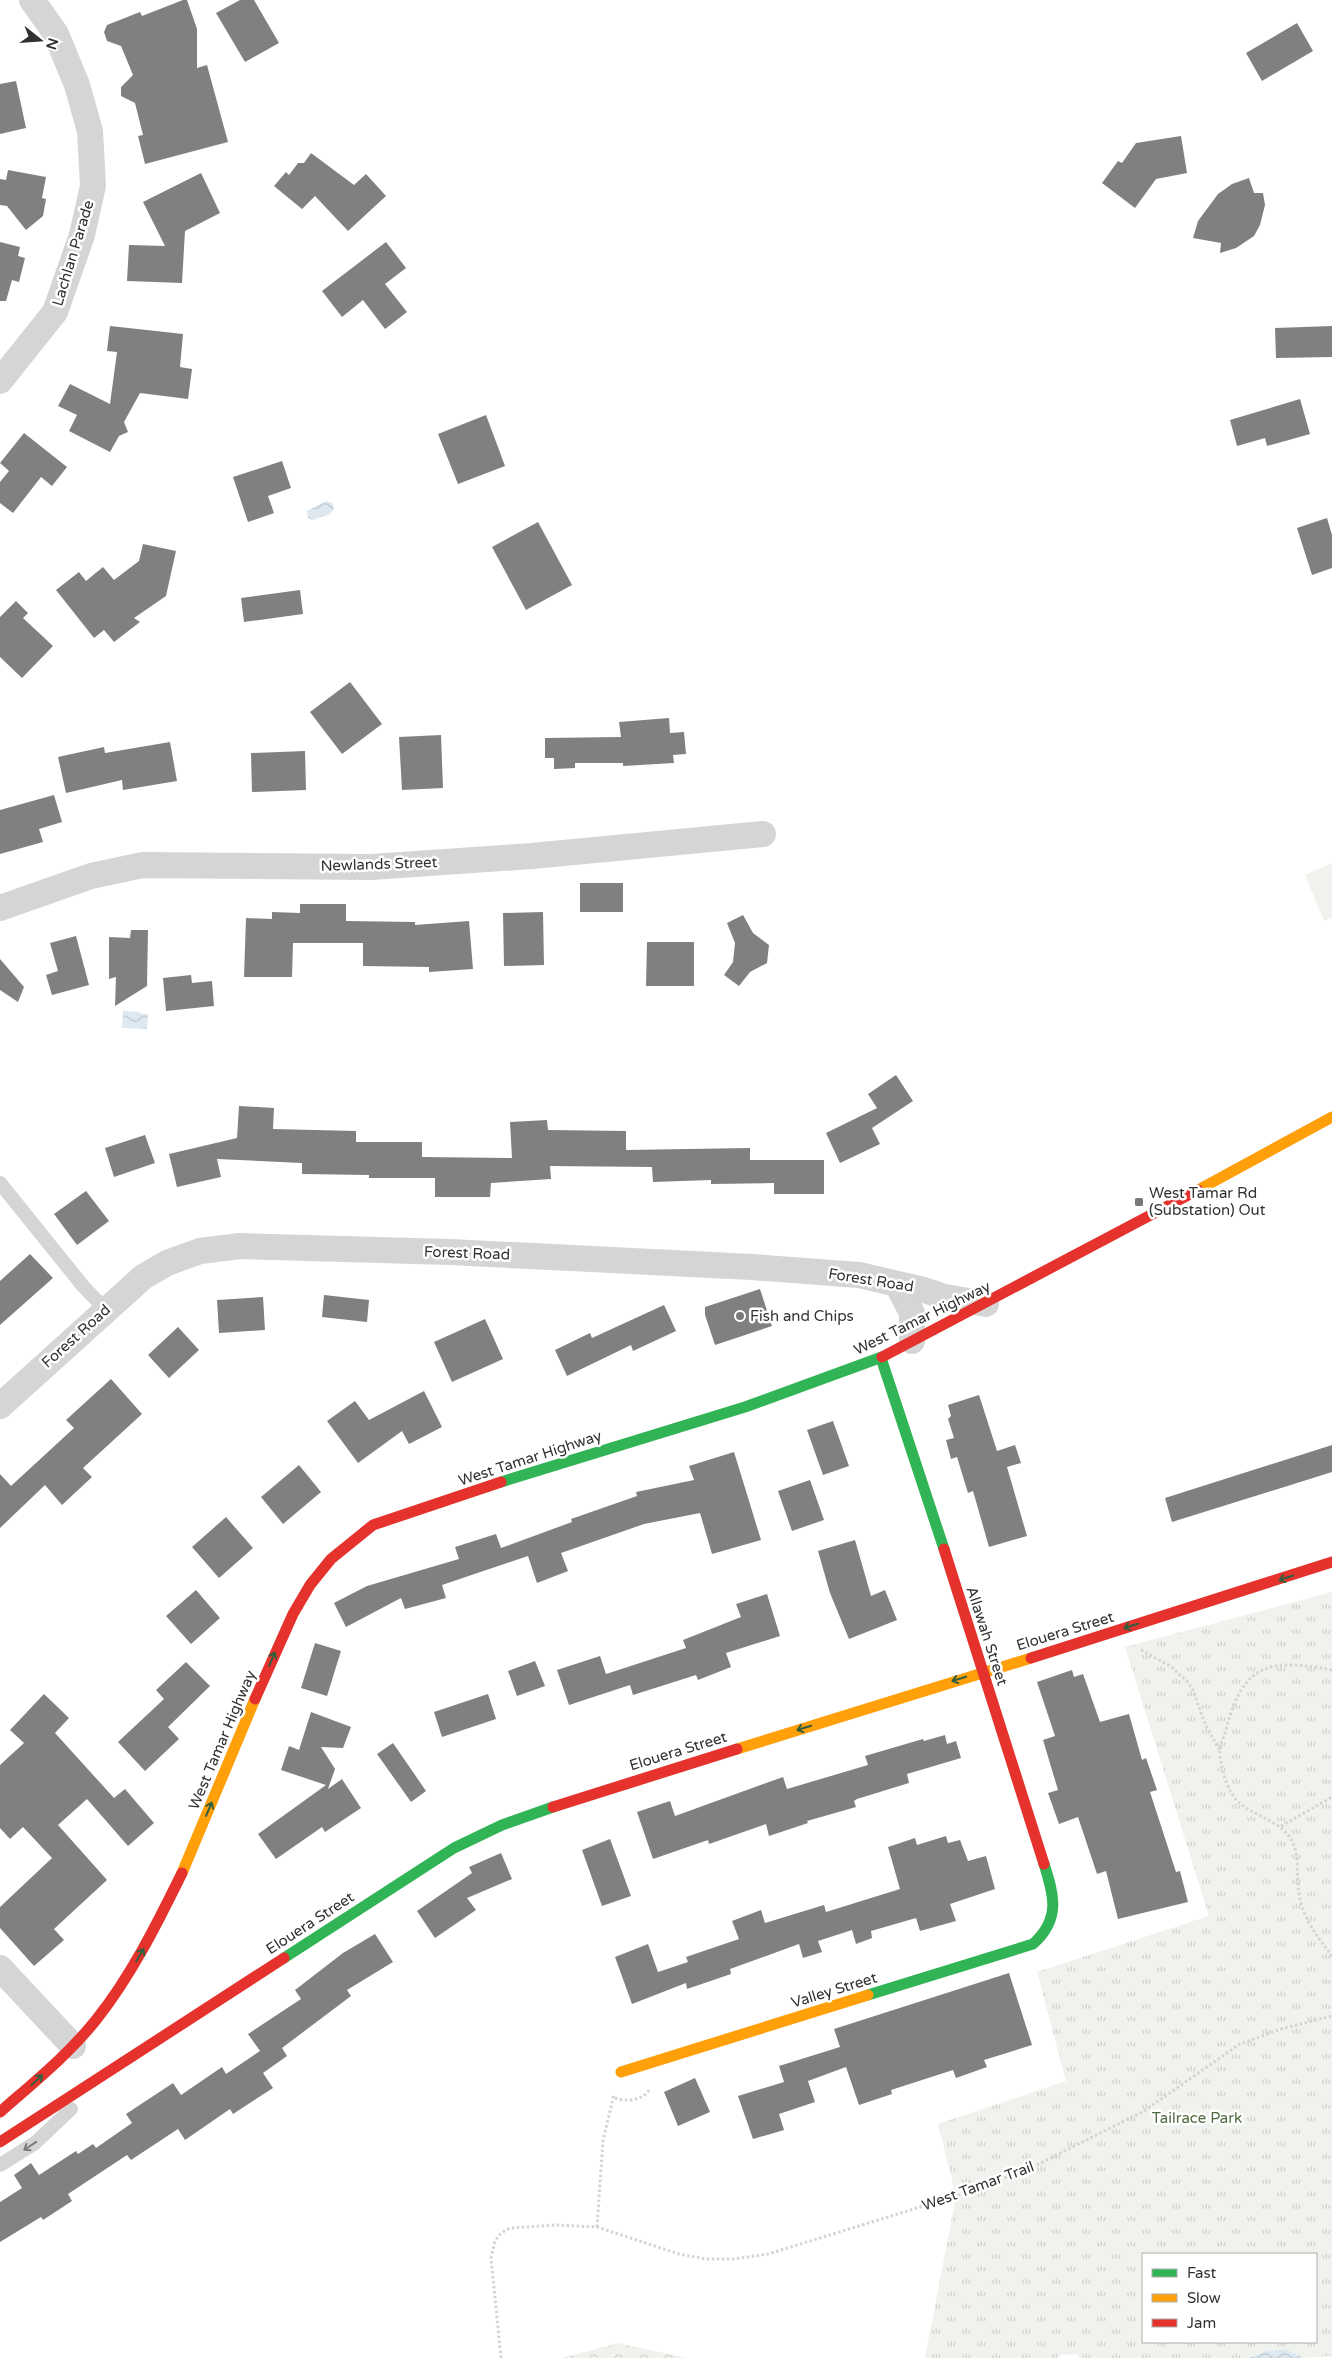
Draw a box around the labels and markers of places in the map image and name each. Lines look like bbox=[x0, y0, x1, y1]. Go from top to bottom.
place label: West Tamar Rd (Substation) Out bbox=[1149, 1184, 1266, 1219]
marker: West Tamar Rd (Substation) Out bbox=[1133, 1196, 1145, 1208]
place label: Fish and Chips bbox=[750, 1307, 854, 1325]
marker: Fish and Chips bbox=[734, 1310, 746, 1322]

